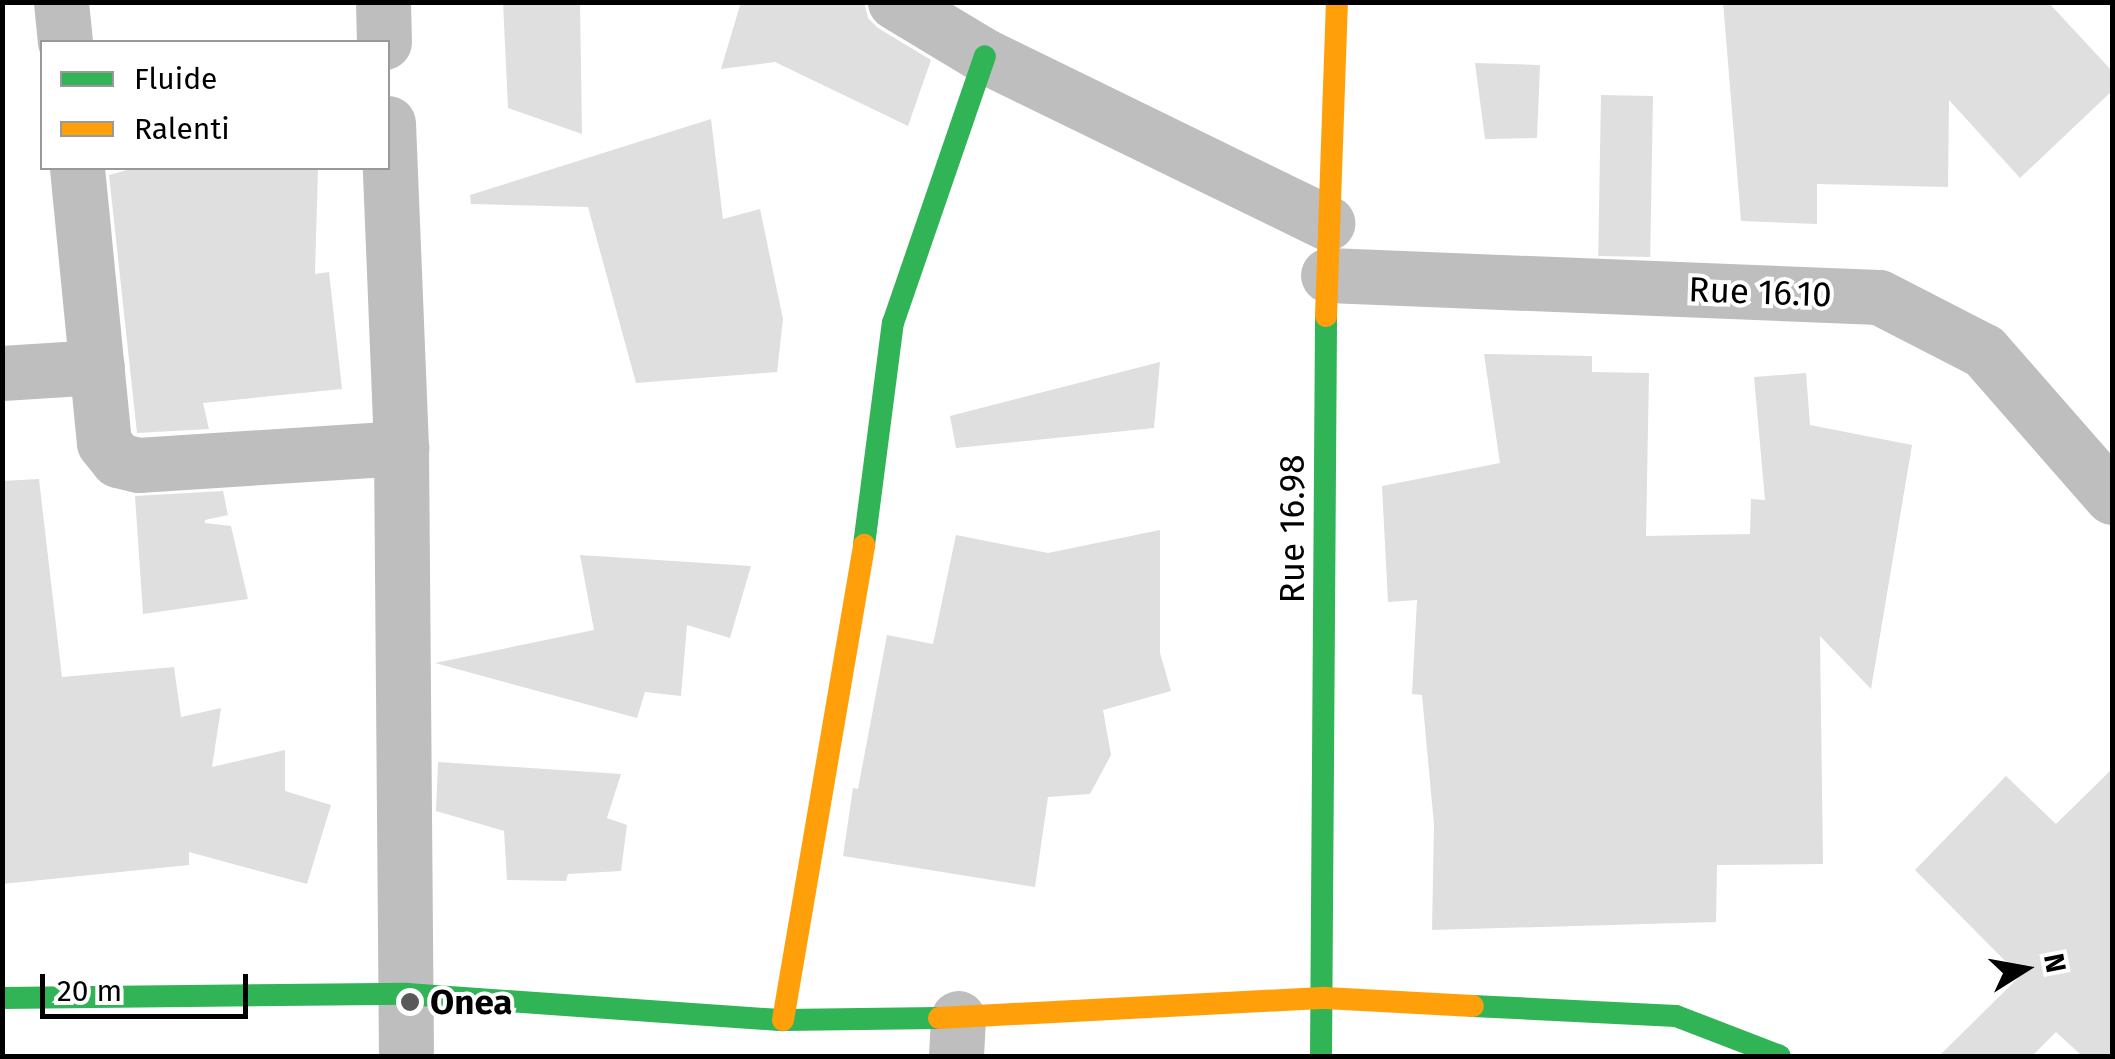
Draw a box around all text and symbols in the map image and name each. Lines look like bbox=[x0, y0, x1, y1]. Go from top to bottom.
legend bbox=[40, 40, 390, 170]
text: Fluide bbox=[134, 61, 217, 97]
text: Ralenti bbox=[134, 111, 230, 147]
street label: Rue 16.10 bbox=[1688, 269, 1832, 315]
street label: Rue 16.98 bbox=[1271, 455, 1313, 603]
north arrow bbox=[1975, 919, 2075, 1019]
text: N bbox=[2037, 951, 2073, 975]
scale bar bbox=[45, 954, 252, 1016]
text: 20 m bbox=[57, 973, 122, 1009]
place label: Onea bbox=[430, 981, 513, 1023]
marker: Onea bbox=[399, 991, 421, 1013]

